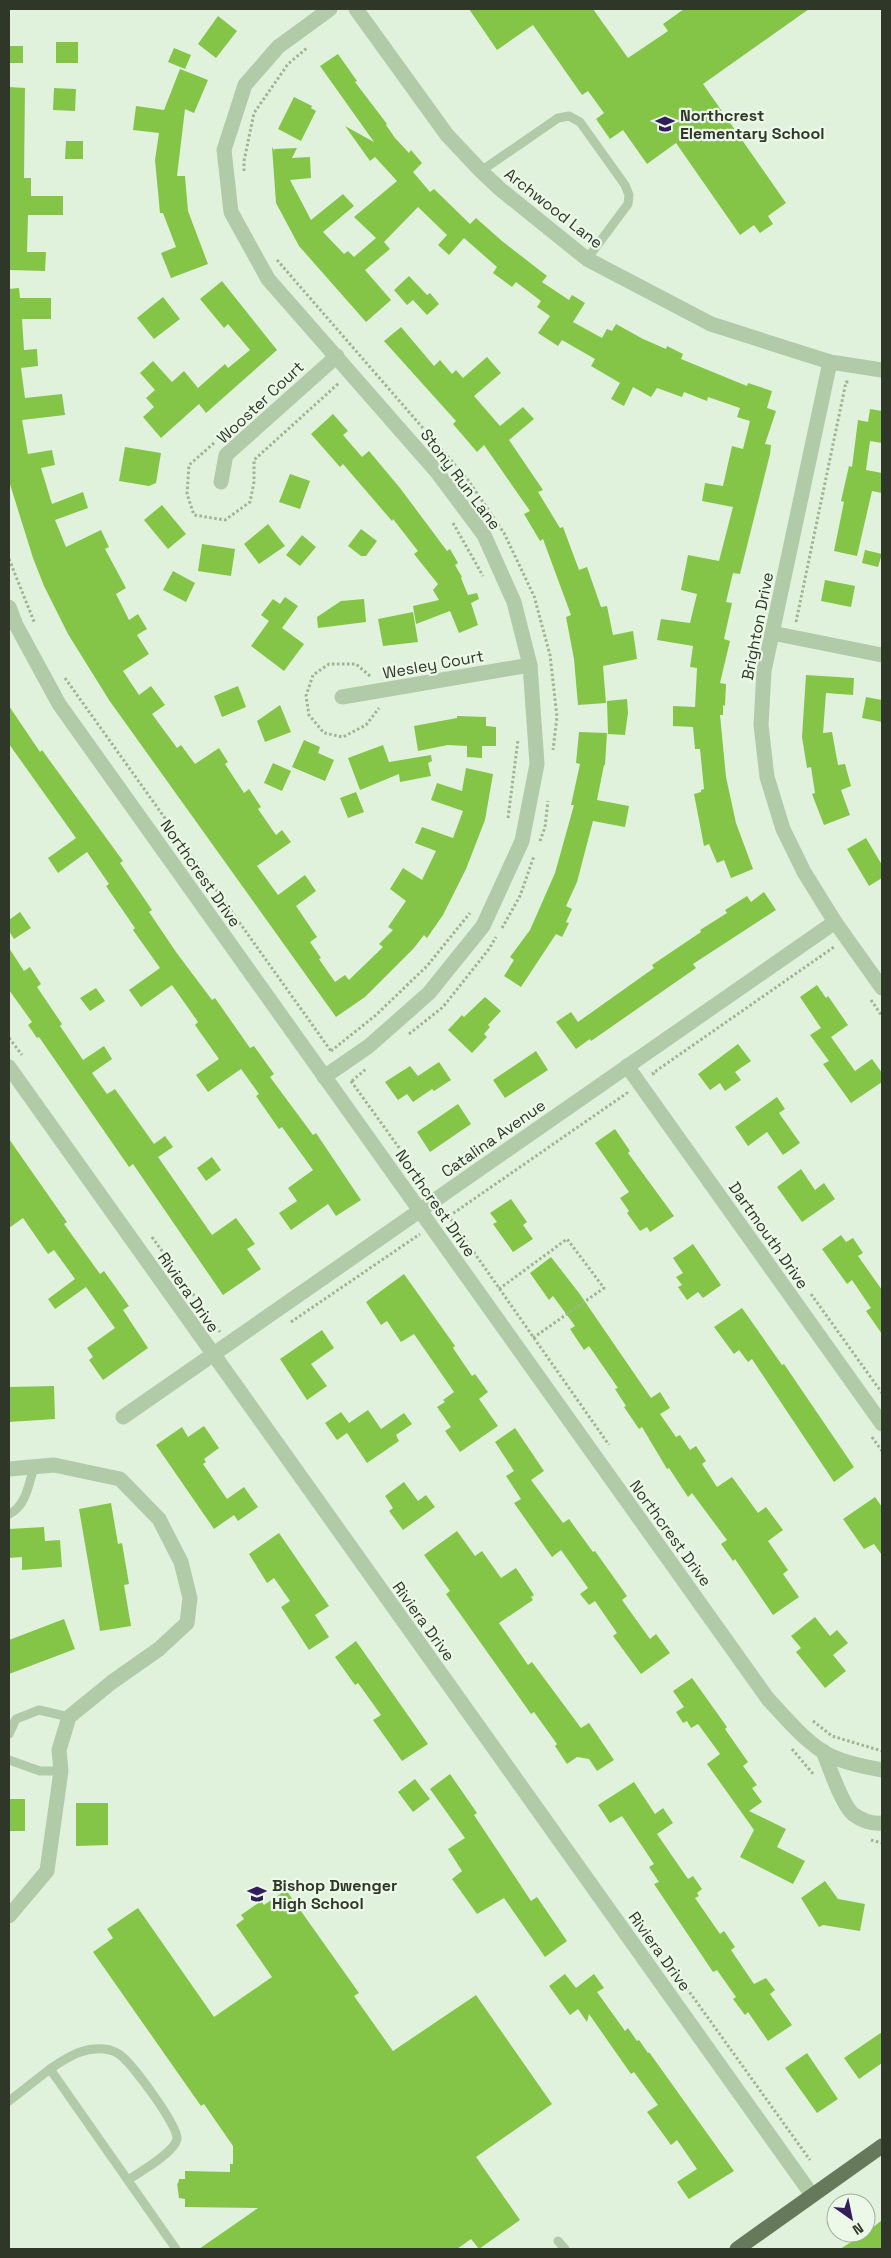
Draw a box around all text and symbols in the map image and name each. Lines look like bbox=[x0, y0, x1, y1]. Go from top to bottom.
place label: Northcrest Elementary School bbox=[680, 105, 824, 144]
school or university icon: Northcrest Elementary School bbox=[654, 113, 676, 135]
street label: Archwood Lane bbox=[500, 163, 607, 253]
street label: Wooster Court bbox=[212, 357, 308, 448]
street label: Stony Run Lane bbox=[416, 425, 506, 534]
street label: Brighton Drive bbox=[737, 570, 778, 682]
street label: Wesley Court bbox=[381, 645, 485, 684]
street label: Northcrest Drive bbox=[156, 815, 245, 931]
street label: Catalina Avenue bbox=[437, 1095, 550, 1182]
street label: Northcrest Drive bbox=[391, 1145, 480, 1261]
street label: Dartmouth Drive bbox=[724, 1178, 813, 1293]
street label: Riviera Drive bbox=[153, 1248, 224, 1337]
street label: Northcrest Drive bbox=[625, 1476, 716, 1591]
street label: Riviera Drive bbox=[388, 1577, 460, 1665]
place label: Bishop Dwenger High School bbox=[272, 1875, 397, 1914]
school or university icon: Bishop Dwenger High School bbox=[246, 1883, 268, 1905]
street label: Riviera Drive bbox=[624, 1907, 696, 1995]
north arrow bbox=[826, 2193, 876, 2243]
text: N bbox=[849, 2219, 867, 2239]

